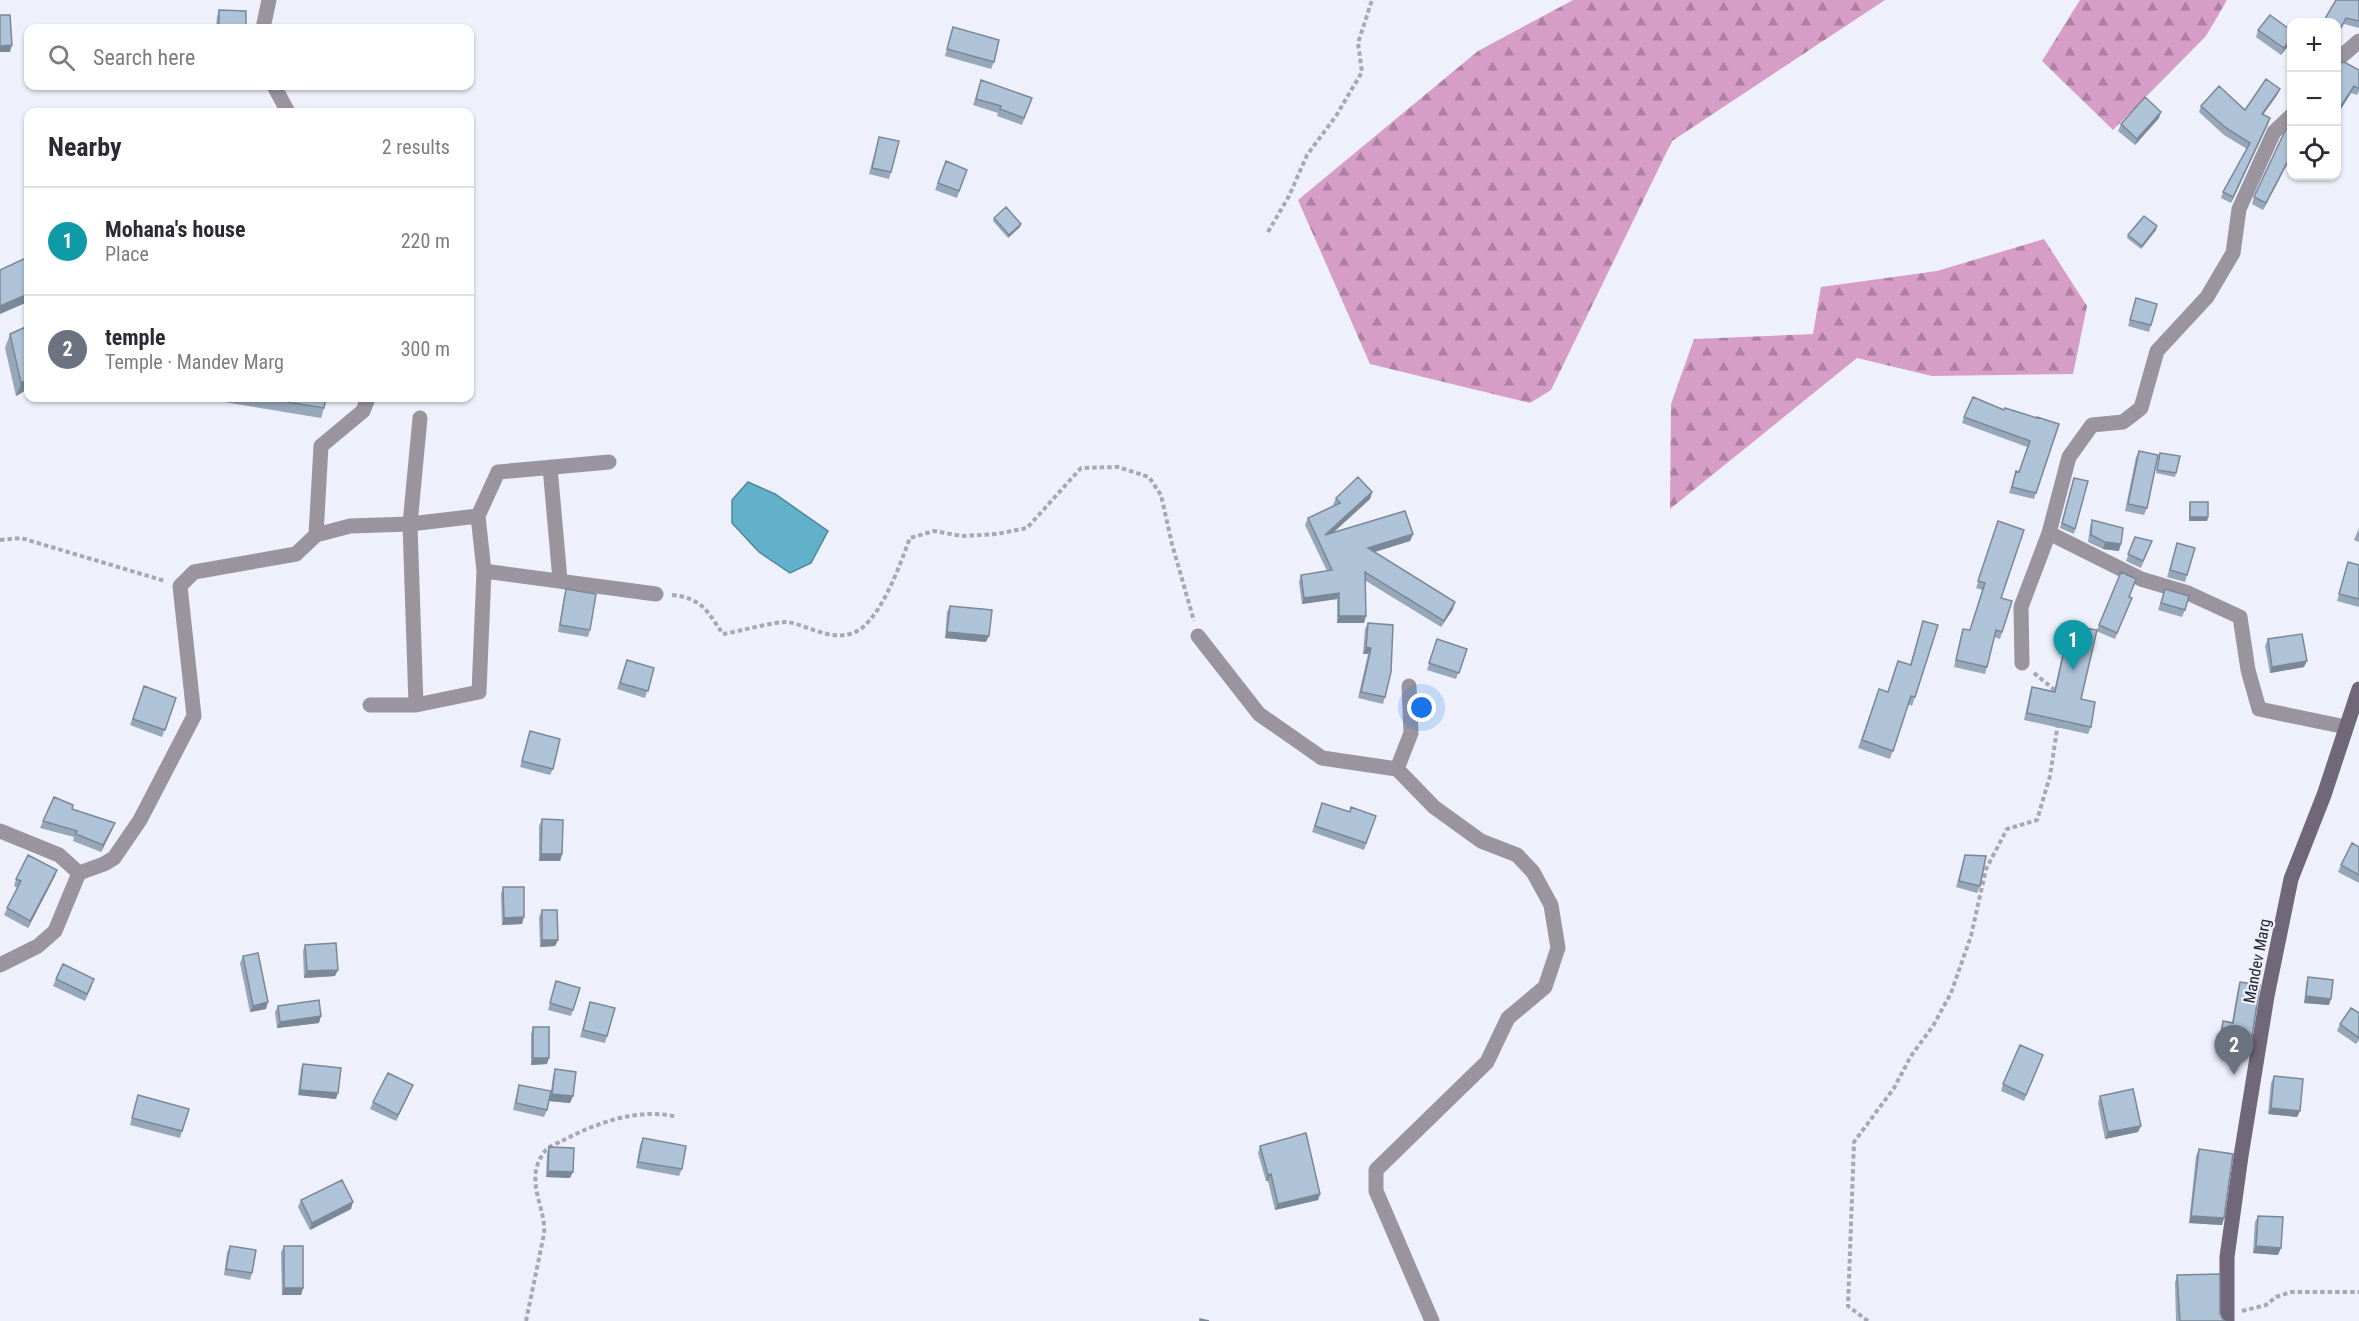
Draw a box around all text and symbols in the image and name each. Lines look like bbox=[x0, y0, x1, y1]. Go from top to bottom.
map controls bbox=[2287, 18, 2341, 180]
button: + bbox=[2287, 18, 2341, 72]
search box bbox=[24, 24, 474, 90]
icon: search bbox=[45, 41, 78, 74]
text: Search here bbox=[93, 45, 195, 70]
button: − bbox=[2287, 72, 2341, 126]
button: locate bbox=[2287, 126, 2341, 180]
text: Nearby bbox=[48, 132, 122, 162]
text: 2 results bbox=[382, 135, 450, 159]
text: Mohana's house bbox=[105, 217, 246, 242]
text: 1 bbox=[62, 229, 73, 253]
text: 220 m bbox=[401, 229, 450, 253]
text: Place bbox=[105, 242, 149, 266]
text: temple bbox=[105, 325, 166, 350]
text: 2 bbox=[62, 337, 73, 361]
text: 300 m bbox=[401, 337, 450, 361]
text: Temple · Mandev Marg bbox=[105, 350, 284, 374]
pin: 1 bbox=[2054, 620, 2092, 670]
your location bbox=[1407, 693, 1436, 722]
street label: Mandev Marg bbox=[2239, 917, 2275, 1005]
pin: 2 bbox=[2214, 1026, 2254, 1075]

